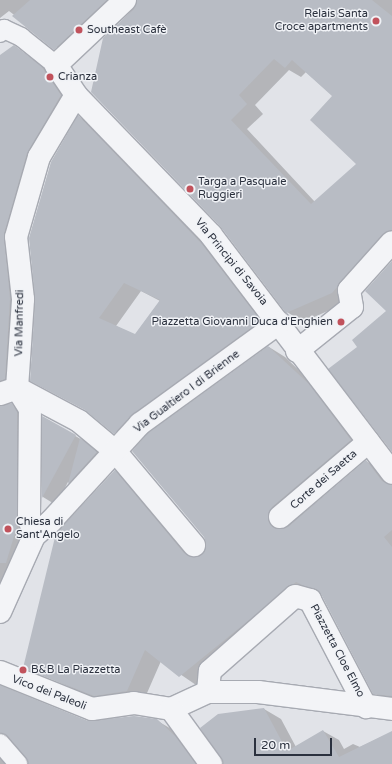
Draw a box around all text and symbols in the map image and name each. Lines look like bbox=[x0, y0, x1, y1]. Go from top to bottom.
place label: Relais Santa Croce apartments bbox=[275, 8, 368, 34]
marker: Relais Santa Croce apartments bbox=[371, 16, 381, 26]
place label: Southeast Cafè bbox=[87, 23, 167, 37]
marker: Southeast Cafè bbox=[74, 25, 84, 35]
place label: Crianza bbox=[58, 70, 97, 84]
marker: Crianza bbox=[45, 72, 55, 82]
place label: Targa a Pasquale Ruggieri bbox=[198, 176, 286, 202]
marker: Targa a Pasquale Ruggieri bbox=[185, 184, 195, 194]
street label: Via Principi di Savoia bbox=[192, 216, 270, 308]
street label: Via Manfredi bbox=[13, 289, 27, 357]
place label: Piazzetta Giovanni Duca d'Enghien bbox=[151, 315, 333, 329]
marker: Piazzetta Giovanni Duca d'Enghien bbox=[336, 317, 346, 327]
street label: Via Gualtiero I di Brienne bbox=[132, 348, 242, 436]
street label: Corte dei Saetta bbox=[288, 447, 360, 513]
place label: Chiesa di Sant'Angelo bbox=[16, 516, 80, 542]
marker: Chiesa di Sant'Angelo bbox=[3, 524, 13, 534]
street label: Piazzetta Cloe Elmo bbox=[307, 602, 367, 700]
place label: B&B La Piazzetta bbox=[31, 663, 121, 677]
marker: B&B La Piazzetta bbox=[18, 665, 28, 675]
street label: Vico dei Paleoli bbox=[10, 673, 88, 713]
scale bar bbox=[256, 730, 334, 756]
text: 20 m bbox=[261, 738, 290, 752]

